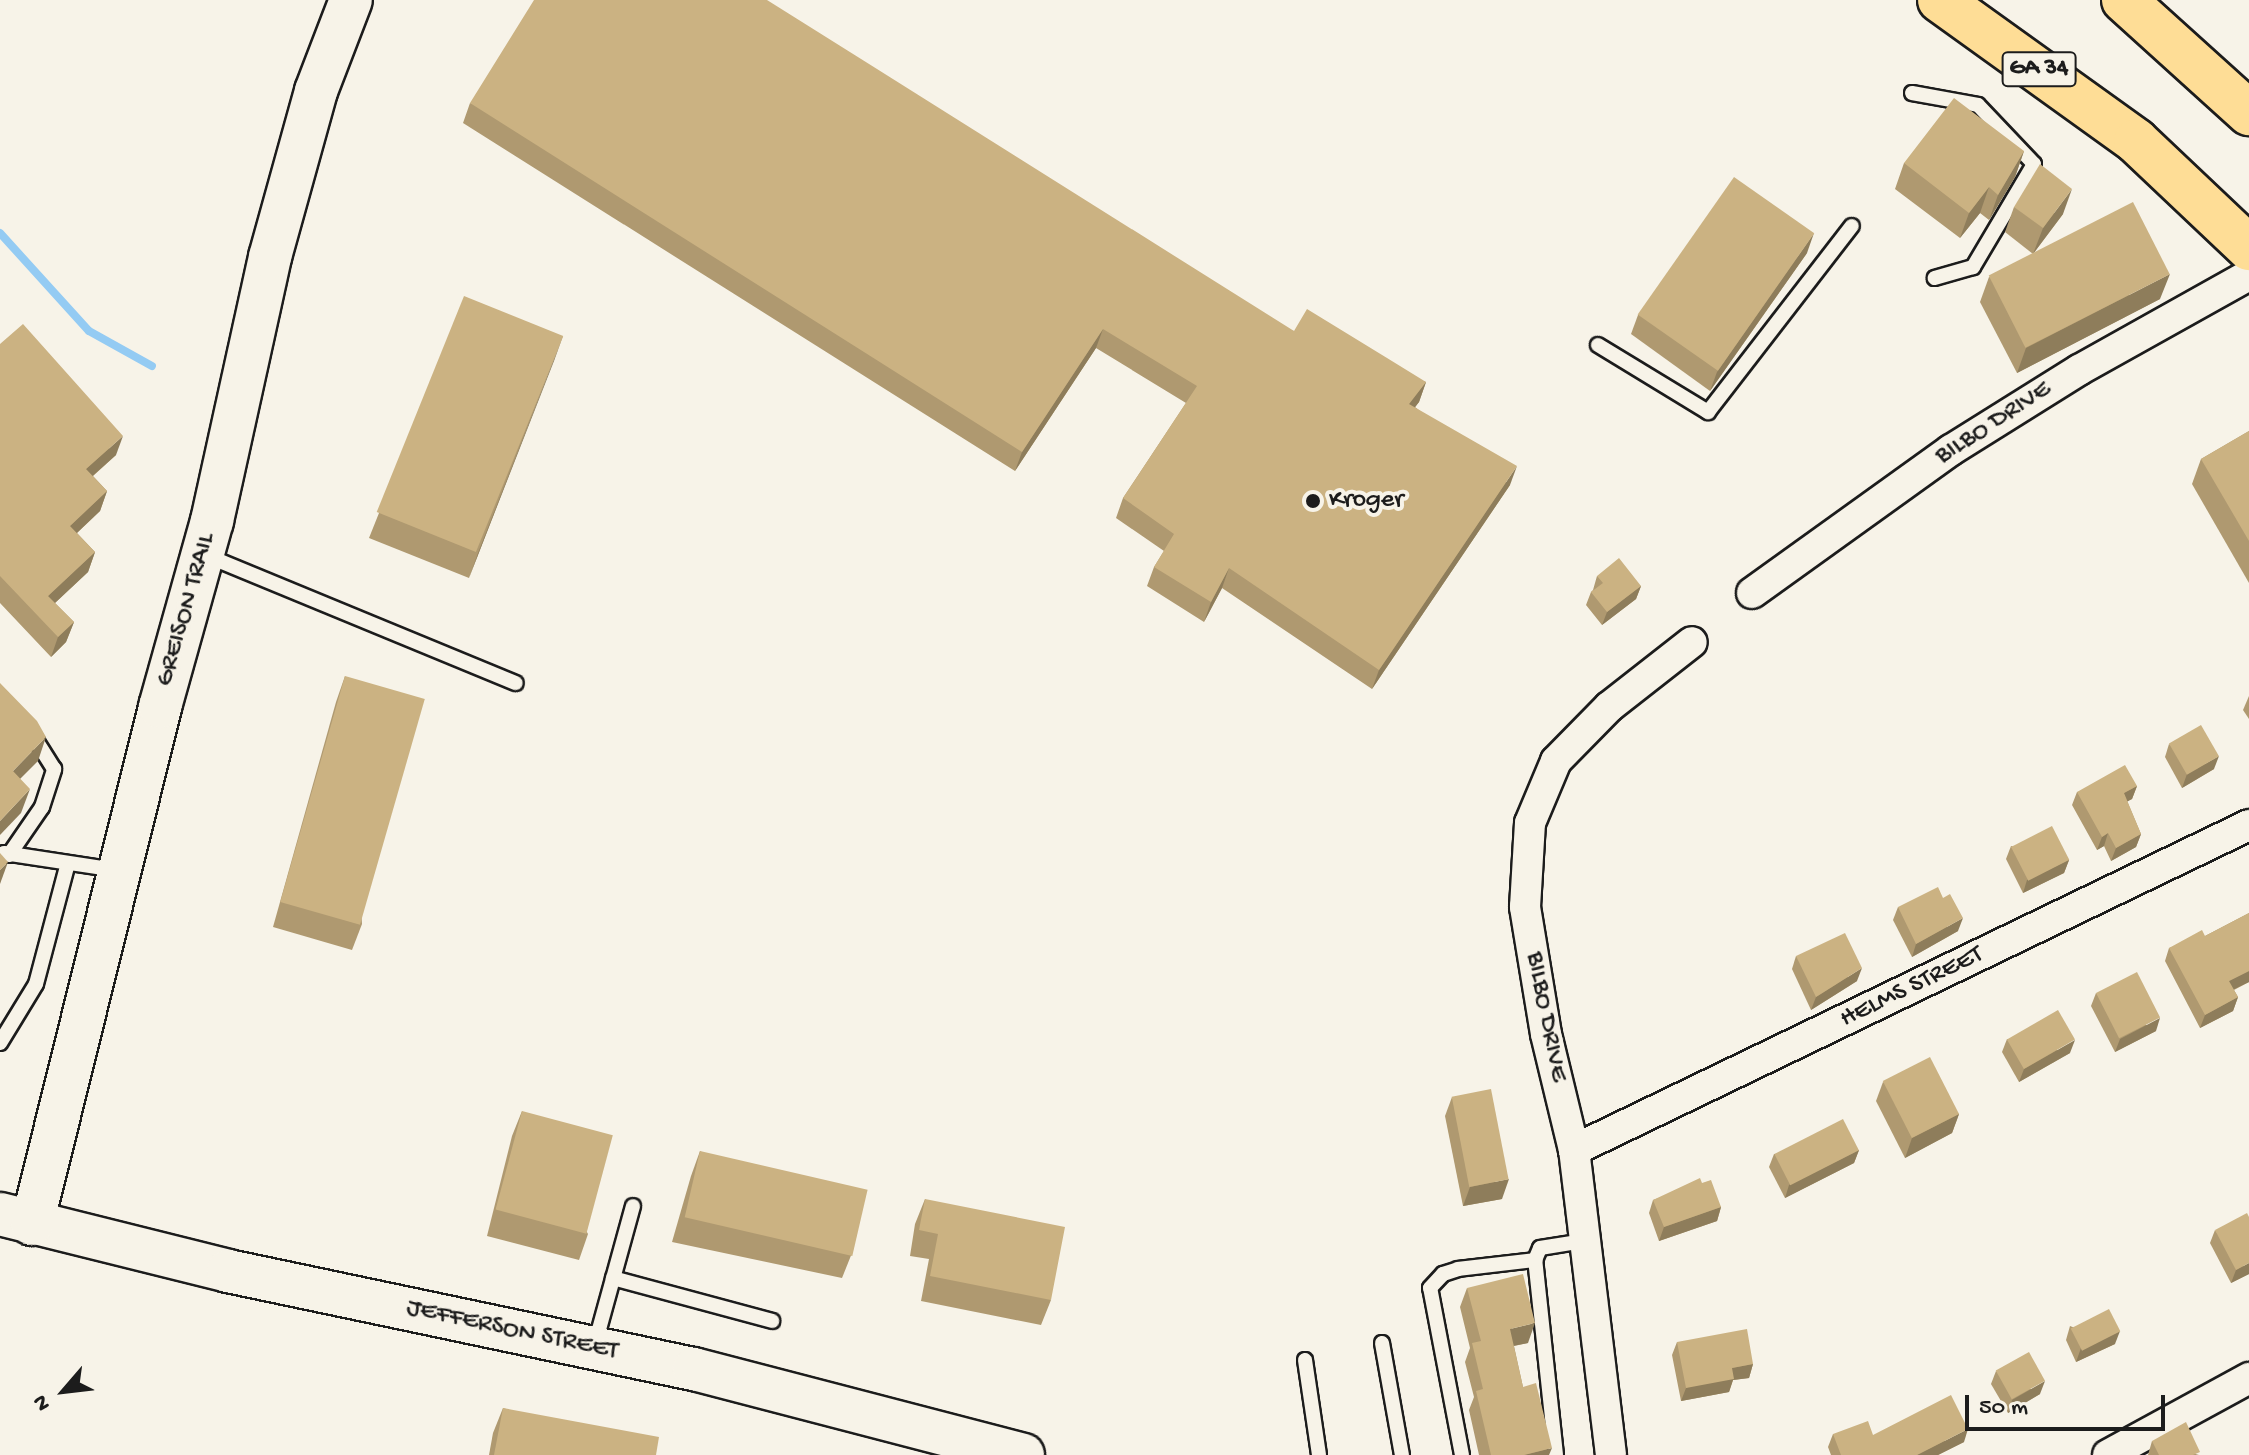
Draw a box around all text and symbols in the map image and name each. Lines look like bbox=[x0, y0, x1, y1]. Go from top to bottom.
road number: GA 34 bbox=[2001, 49, 2077, 89]
street label: BILBO DRIVE bbox=[1930, 375, 2058, 473]
place label: Kroger bbox=[1329, 485, 1403, 517]
marker: Kroger bbox=[1304, 492, 1322, 510]
street label: GREISON TRAIL bbox=[150, 530, 224, 690]
street label: HELMS STREET bbox=[1836, 940, 1988, 1036]
street label: BILBO DRIVE bbox=[1517, 949, 1573, 1085]
street label: JEFFERSON STREET bbox=[403, 1293, 621, 1369]
north arrow bbox=[24, 1351, 104, 1431]
scale bar bbox=[1969, 1379, 2169, 1429]
text: N bbox=[28, 1390, 58, 1415]
text: 50 m bbox=[1979, 1394, 2028, 1423]

